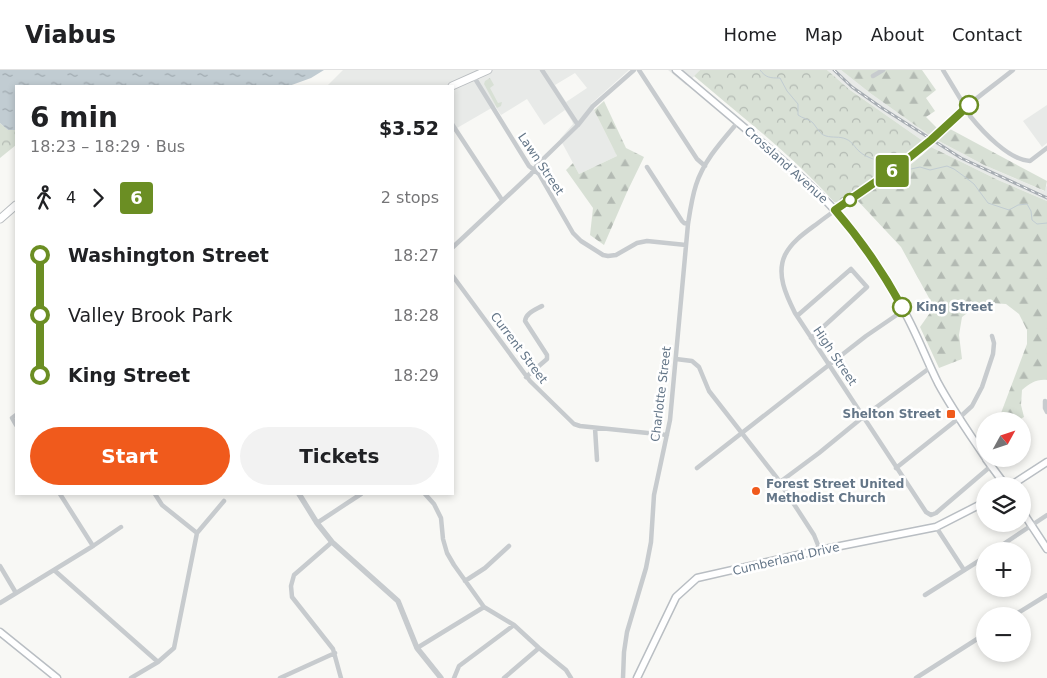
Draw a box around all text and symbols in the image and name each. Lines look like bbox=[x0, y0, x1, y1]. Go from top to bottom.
text: Viabus bbox=[25, 21, 116, 49]
text: Home bbox=[724, 24, 777, 45]
text: Map bbox=[805, 24, 843, 45]
text: About bbox=[871, 24, 924, 45]
text: Contact bbox=[952, 24, 1022, 45]
unlabelled marker bbox=[959, 95, 979, 115]
text: 6 min bbox=[30, 101, 118, 134]
text: $3.52 bbox=[379, 117, 439, 139]
street label: Crossland Avenue bbox=[741, 124, 831, 206]
street label: Lawn Street bbox=[515, 130, 567, 198]
text: 18:23 – 18:29 · Bus bbox=[30, 137, 185, 156]
line badge: 6 bbox=[876, 155, 908, 187]
text: 6 bbox=[886, 160, 898, 181]
icon: walk bbox=[30, 184, 58, 212]
icon: forward bbox=[84, 184, 112, 212]
text: 6 bbox=[130, 187, 143, 208]
text: 4 bbox=[66, 188, 76, 207]
text: 2 stops bbox=[381, 188, 439, 207]
unlabelled marker bbox=[843, 193, 857, 207]
text: Washington Street bbox=[68, 244, 269, 266]
text: 18:27 bbox=[393, 246, 439, 265]
marker: King Street bbox=[892, 297, 912, 317]
place label: King Street bbox=[916, 300, 993, 314]
text: Valley Brook Park bbox=[68, 304, 232, 326]
text: 18:28 bbox=[393, 306, 439, 325]
street label: Current Street bbox=[488, 310, 550, 387]
street label: High Street bbox=[810, 324, 860, 388]
street label: Charlotte Street bbox=[648, 345, 674, 443]
text: King Street bbox=[68, 364, 190, 386]
text: 18:29 bbox=[393, 366, 439, 385]
place label: Shelton Street bbox=[843, 407, 941, 421]
marker: Shelton Street bbox=[945, 408, 957, 420]
north arrow bbox=[976, 412, 1031, 468]
map controls bbox=[976, 412, 1031, 662]
button: Start bbox=[30, 427, 230, 485]
button: Tickets bbox=[240, 427, 439, 485]
place label: Forest Street United Methodist Church bbox=[766, 477, 904, 505]
button: layers bbox=[976, 477, 1031, 532]
marker: Forest Street United Methodist Church bbox=[750, 485, 762, 497]
street label: Cumberland Drive bbox=[731, 540, 841, 578]
button: + bbox=[976, 542, 1031, 597]
button: − bbox=[976, 607, 1031, 662]

